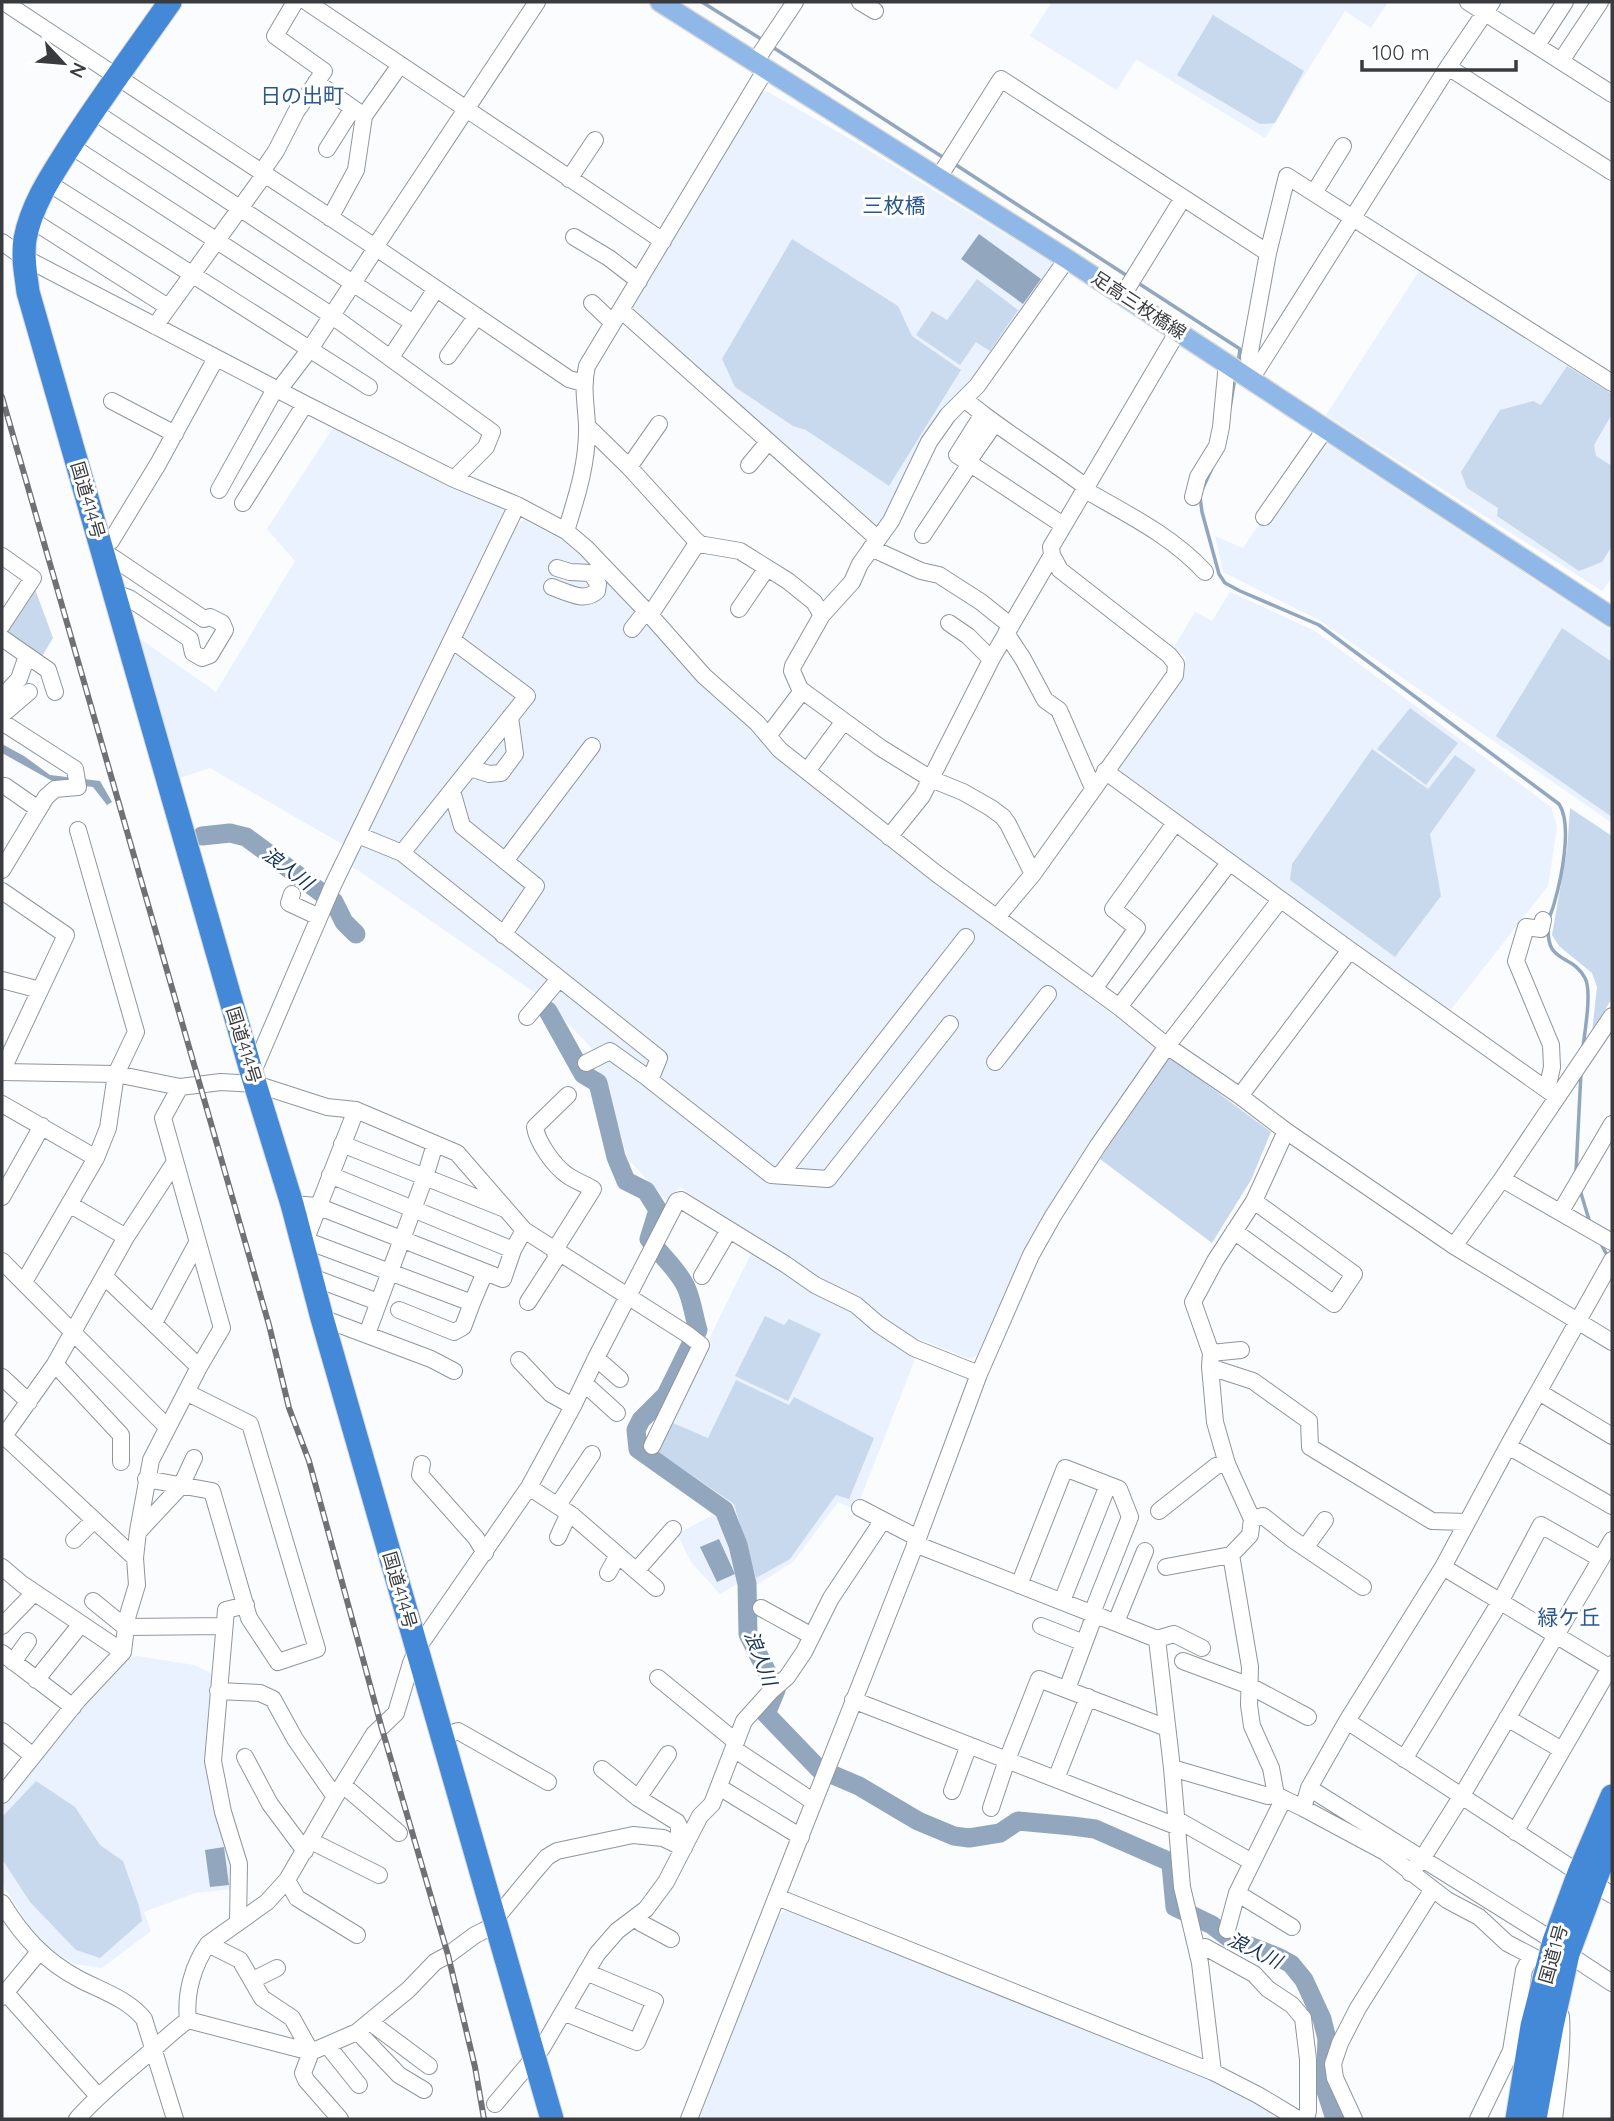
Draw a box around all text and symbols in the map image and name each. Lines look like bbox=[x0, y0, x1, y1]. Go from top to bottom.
north arrow bbox=[28, 28, 98, 98]
scale bar bbox=[1362, 28, 1516, 72]
text: 100 m bbox=[1372, 39, 1430, 65]
text: N bbox=[64, 59, 92, 82]
district label: 日の出町 bbox=[260, 82, 344, 108]
district label: 三枚橋 bbox=[863, 192, 926, 218]
street label: 足高三枚橋線 bbox=[1087, 266, 1191, 344]
street label: 国道414号 bbox=[66, 459, 110, 541]
water label: 浪人川 bbox=[258, 841, 320, 896]
street label: 国道414号 bbox=[221, 1004, 267, 1086]
street label: 国道414号 bbox=[378, 1549, 422, 1631]
district label: 緑ケ丘 bbox=[1538, 1604, 1601, 1630]
water label: 浪人川 bbox=[740, 1627, 783, 1691]
street label: 国道1号 bbox=[1534, 1922, 1572, 1986]
water label: 浪人川 bbox=[1224, 1927, 1288, 1974]

